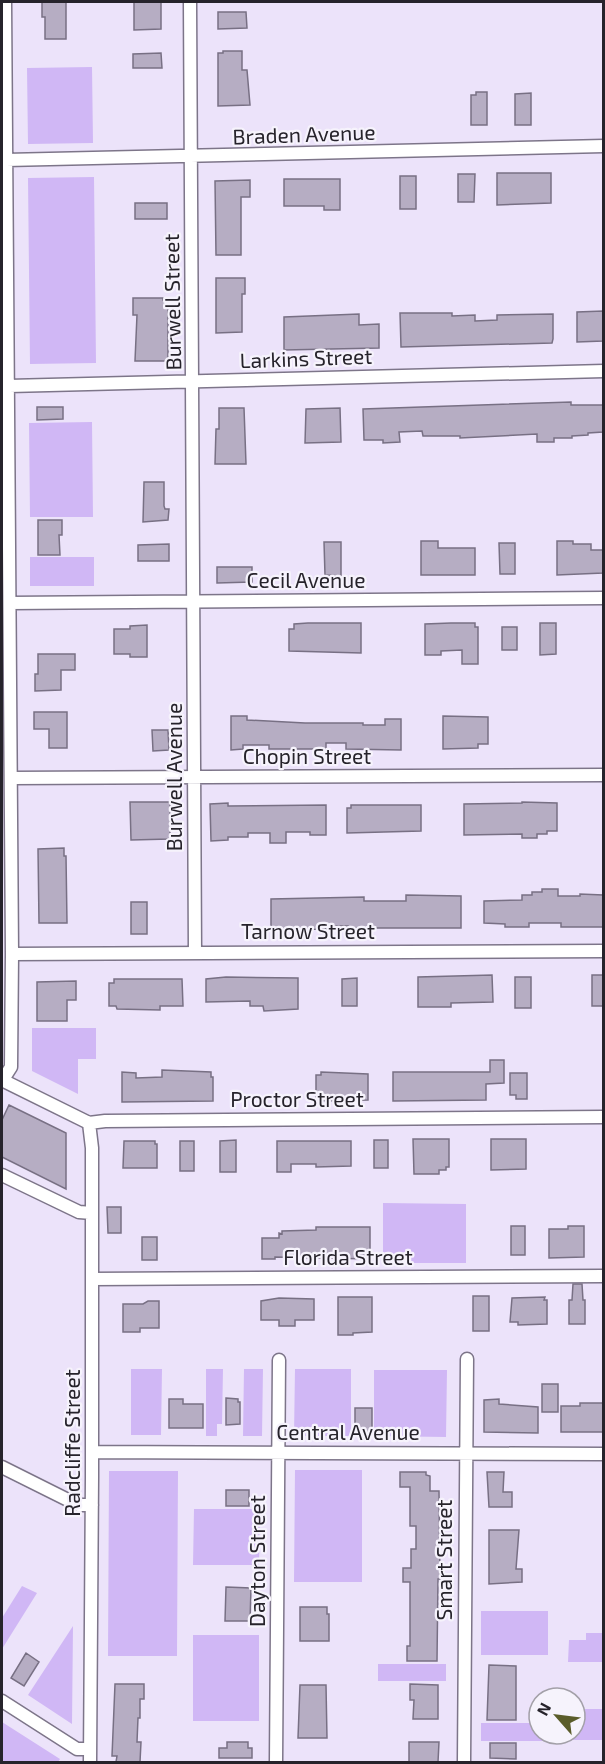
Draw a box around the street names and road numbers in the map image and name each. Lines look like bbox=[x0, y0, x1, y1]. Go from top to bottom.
street label: Braden Avenue bbox=[232, 119, 376, 148]
street label: Burwell Street bbox=[158, 233, 185, 371]
street label: Larkins Street bbox=[239, 343, 373, 372]
street label: Cecil Avenue bbox=[247, 567, 366, 592]
street label: Burwell Avenue bbox=[161, 703, 186, 851]
street label: Chopin Street bbox=[243, 743, 371, 768]
street label: Tarnow Street bbox=[241, 918, 375, 943]
street label: Proctor Street bbox=[230, 1086, 364, 1111]
street label: Florida Street bbox=[283, 1244, 413, 1269]
street label: Radcliffe Street bbox=[59, 1369, 84, 1517]
street label: Central Avenue bbox=[276, 1419, 420, 1444]
street label: Dayton Street bbox=[244, 1495, 269, 1627]
street label: Smart Street bbox=[431, 1499, 456, 1621]

